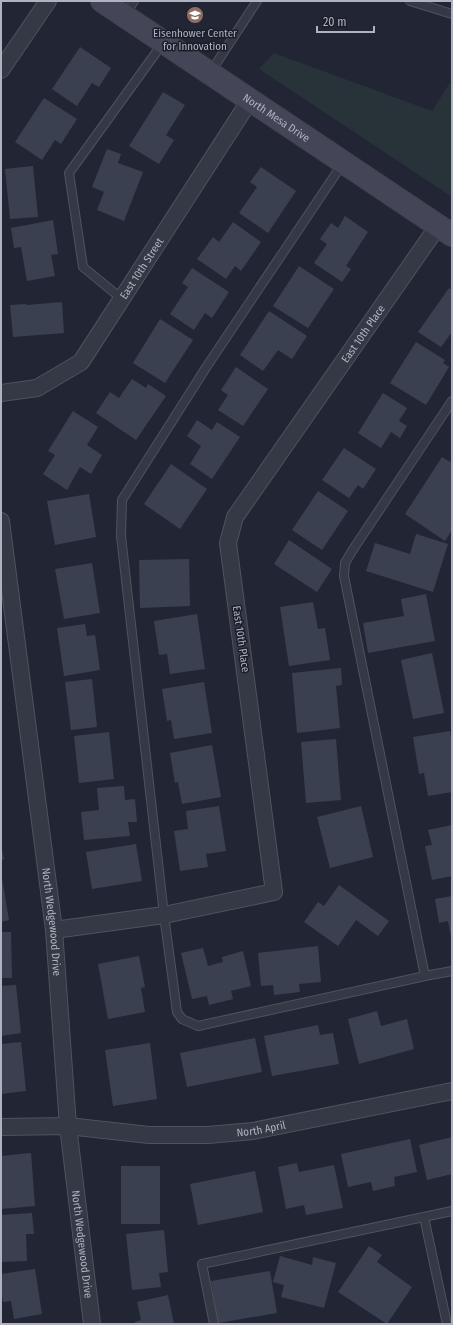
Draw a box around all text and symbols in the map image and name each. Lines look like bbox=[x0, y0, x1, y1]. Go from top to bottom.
school or university icon: Eisenhower Center for Innovation bbox=[185, 5, 205, 25]
scale bar bbox=[317, 8, 374, 34]
text: 20 m bbox=[323, 15, 347, 29]
place label: Eisenhower Center for Innovation bbox=[153, 27, 237, 53]
street label: North Mesa Drive bbox=[241, 91, 312, 145]
street label: East 10th Street bbox=[117, 235, 166, 301]
street label: East 10th Place bbox=[338, 302, 388, 365]
street label: East 10th Place bbox=[230, 605, 252, 673]
street label: North Wedgewood Drive bbox=[39, 867, 64, 976]
street label: North April bbox=[236, 1118, 287, 1139]
street label: North Wedgewood Drive bbox=[69, 1189, 95, 1299]

